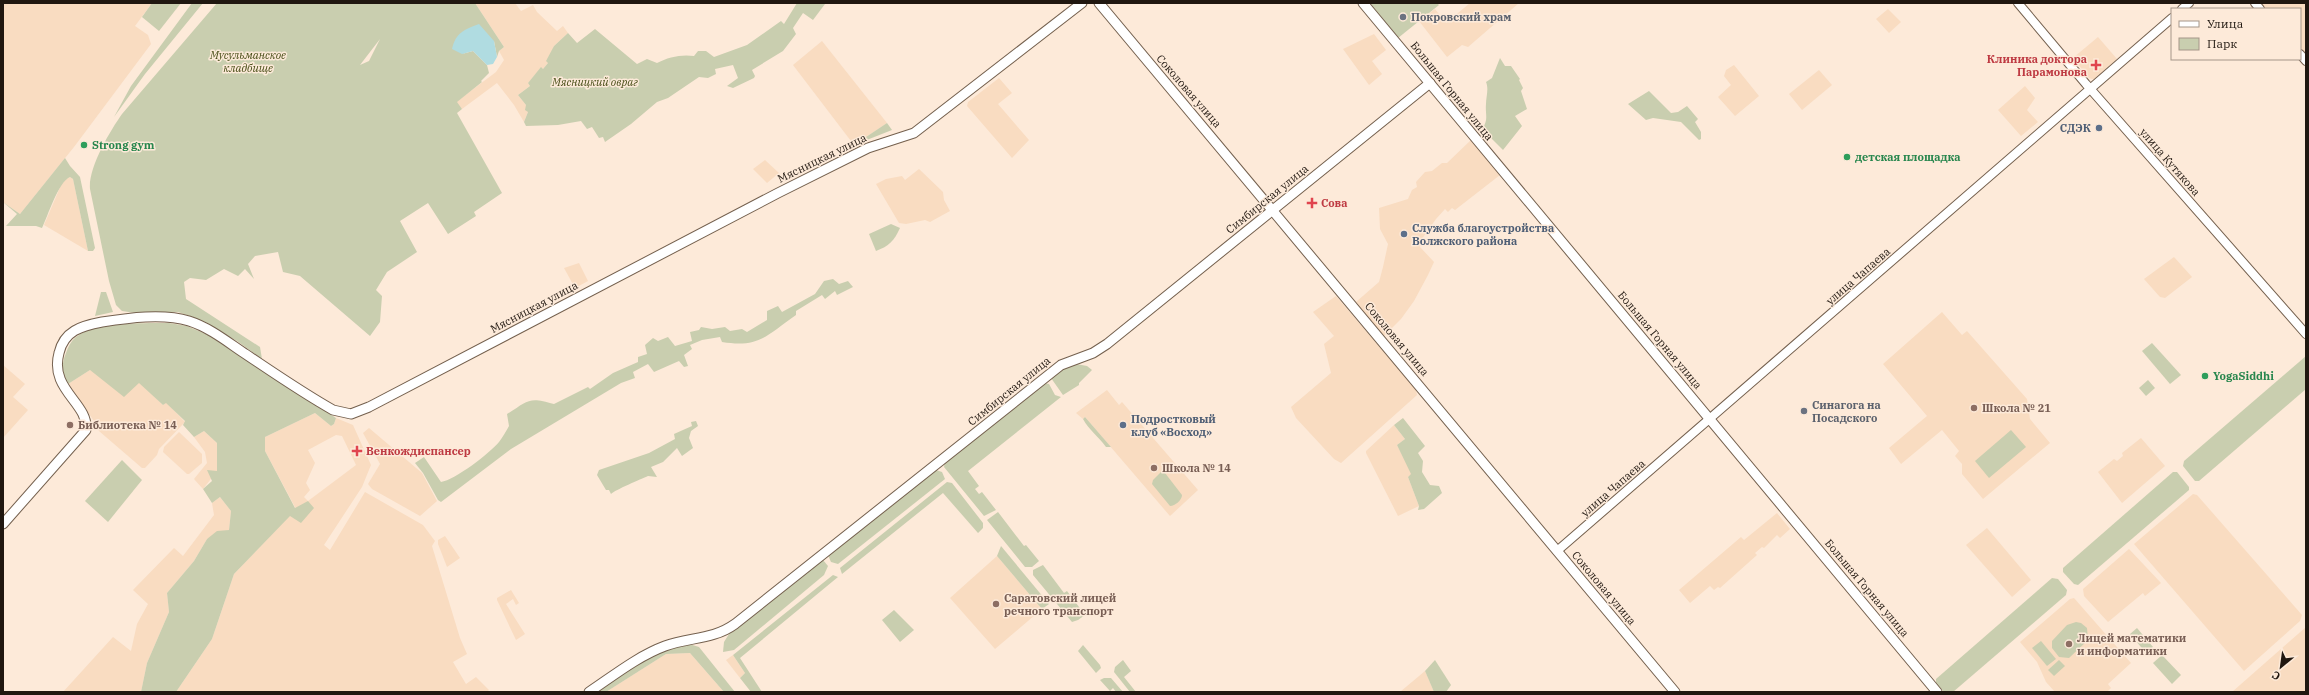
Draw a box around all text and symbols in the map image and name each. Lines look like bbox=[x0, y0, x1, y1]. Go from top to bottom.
legend bbox=[2171, 8, 2301, 60]
place label: Покровский храм bbox=[1411, 10, 1511, 24]
marker: Покровский храм bbox=[1398, 12, 1408, 22]
text: Улица bbox=[2207, 16, 2244, 31]
text: Парк bbox=[2207, 36, 2237, 51]
street label: Большая Горная улица bbox=[1408, 39, 1496, 143]
park label: Мусульманское кладбище bbox=[209, 48, 286, 75]
street label: Соколовая улица bbox=[1153, 52, 1225, 130]
place label: Клиника доктора Парамонова bbox=[1987, 52, 2087, 79]
marker: Клиника доктора Парамонова bbox=[2090, 59, 2102, 71]
park label: Мясницкий овраг bbox=[551, 75, 638, 89]
place label: СДЭК bbox=[2060, 121, 2092, 135]
marker: СДЭК bbox=[2094, 123, 2104, 133]
street label: улица Кутякова bbox=[2137, 125, 2203, 199]
street label: Мясницкая улица bbox=[775, 130, 869, 186]
place label: Strong gym bbox=[92, 138, 155, 152]
marker: Strong gym bbox=[79, 140, 89, 150]
place label: детская площадка bbox=[1855, 150, 1961, 164]
marker: детская площадка bbox=[1842, 152, 1852, 162]
street label: Симбирская улица bbox=[1223, 161, 1311, 237]
place label: Сова bbox=[1321, 196, 1348, 210]
marker: Сова bbox=[1306, 197, 1318, 209]
place label: Служба благоустройства Волжского района bbox=[1412, 221, 1554, 248]
marker: Служба благоустройства Волжского района bbox=[1399, 229, 1409, 239]
street label: улица Чапаева bbox=[1823, 244, 1893, 308]
street label: Мясницкая улица bbox=[488, 278, 580, 336]
street label: Большая Горная улица bbox=[1615, 288, 1705, 392]
street label: Соколовая улица bbox=[1362, 299, 1432, 379]
street label: Симбирская улица bbox=[965, 353, 1053, 429]
place label: YogaSiddhi bbox=[2213, 369, 2274, 383]
marker: YogaSiddhi bbox=[2200, 371, 2210, 381]
place label: Синагога на Посадского bbox=[1812, 398, 1881, 425]
place label: Школа № 21 bbox=[1982, 401, 2051, 415]
marker: Школа № 21 bbox=[1969, 403, 1979, 413]
marker: Синагога на Посадского bbox=[1799, 406, 1809, 416]
place label: Подростковый клуб «Восход» bbox=[1131, 412, 1216, 439]
place label: Библиотека № 14 bbox=[78, 418, 177, 432]
marker: Библиотека № 14 bbox=[65, 420, 75, 430]
marker: Подростковый клуб «Восход» bbox=[1118, 420, 1128, 430]
place label: Венкождиспансер bbox=[366, 444, 471, 458]
marker: Венкождиспансер bbox=[351, 445, 363, 457]
street label: улица Чапаева bbox=[1578, 456, 1648, 520]
place label: Школа № 14 bbox=[1162, 461, 1231, 475]
marker: Школа № 14 bbox=[1149, 463, 1159, 473]
street label: Большая Горная улица bbox=[1822, 536, 1912, 640]
street label: Соколовая улица bbox=[1569, 548, 1639, 628]
place label: Саратовский лицей речного транспорт bbox=[1004, 591, 1117, 618]
marker: Саратовский лицей речного транспорт bbox=[991, 599, 1001, 609]
place label: Лицей математики и информатики bbox=[2077, 631, 2187, 658]
marker: Лицей математики и информатики bbox=[2064, 639, 2074, 649]
north arrow bbox=[2261, 647, 2301, 687]
text: С bbox=[2270, 668, 2283, 684]

